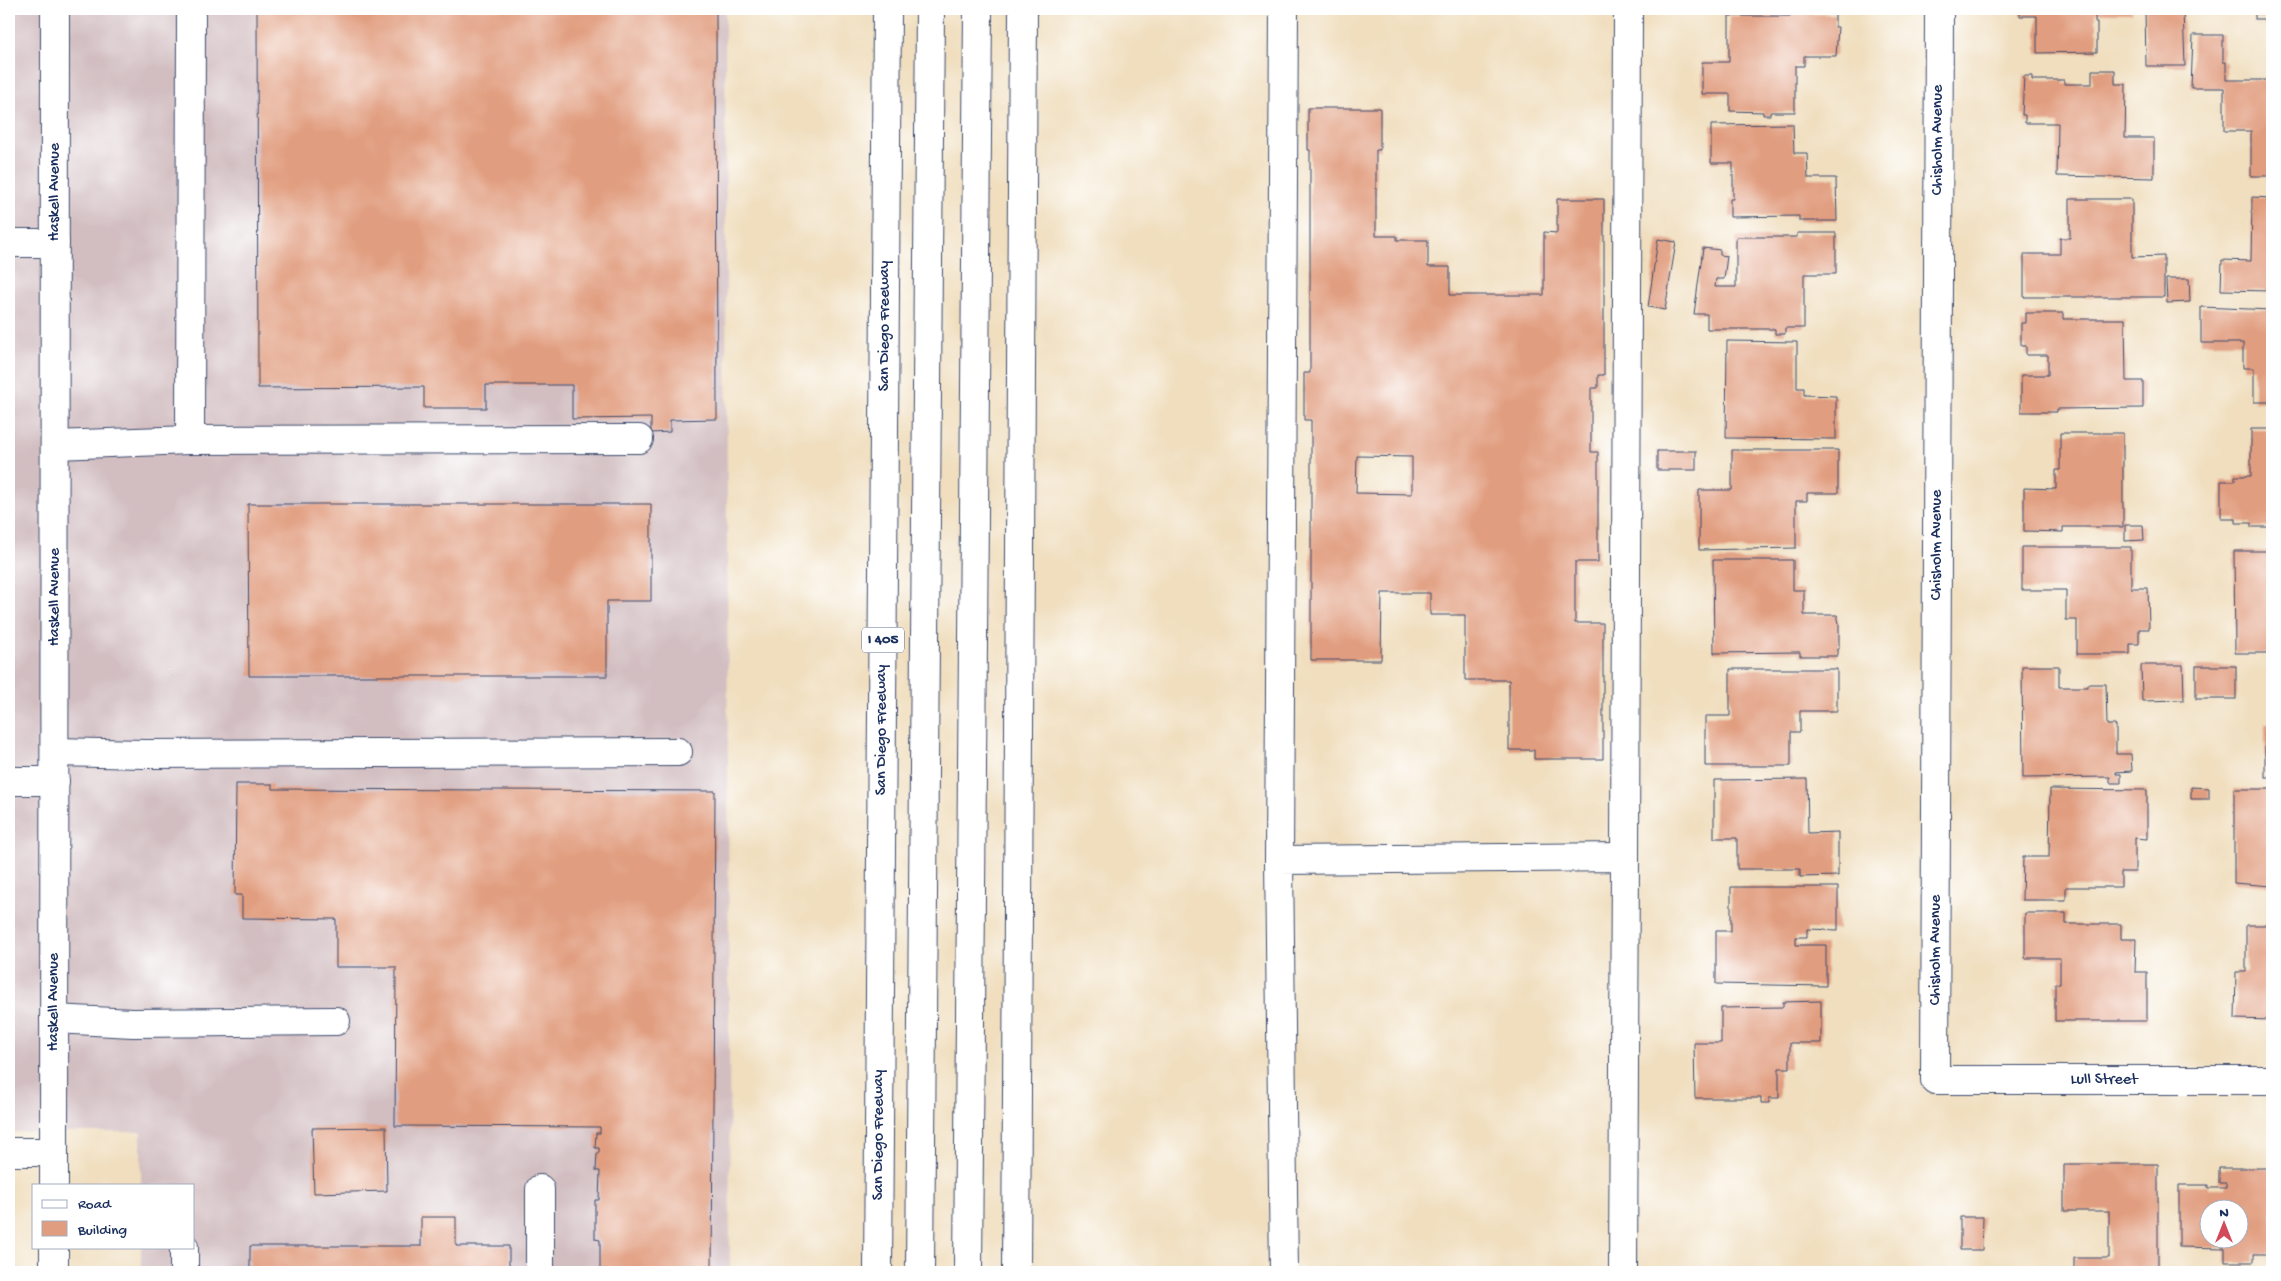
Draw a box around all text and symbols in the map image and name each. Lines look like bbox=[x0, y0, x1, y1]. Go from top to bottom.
street label: Chisholm Avenue bbox=[1929, 84, 1948, 195]
street label: Haskell Avenue bbox=[46, 142, 65, 241]
street label: San Diego Freeway bbox=[876, 261, 895, 391]
street label: Chisholm Avenue bbox=[1928, 489, 1947, 600]
street label: Haskell Avenue bbox=[46, 547, 65, 646]
road number: I 405 bbox=[862, 628, 904, 652]
street label: San Diego Freeway bbox=[873, 665, 892, 795]
street label: Chisholm Avenue bbox=[1927, 894, 1946, 1005]
street label: Haskell Avenue bbox=[45, 952, 64, 1051]
street label: San Diego Freeway bbox=[870, 1070, 889, 1200]
street label: Lull Street bbox=[2071, 1071, 2139, 1090]
legend bbox=[32, 1184, 195, 1248]
text: Road bbox=[78, 1196, 112, 1214]
north arrow bbox=[2198, 1198, 2248, 1248]
text: N bbox=[2219, 1205, 2229, 1222]
text: Building bbox=[77, 1222, 127, 1240]

